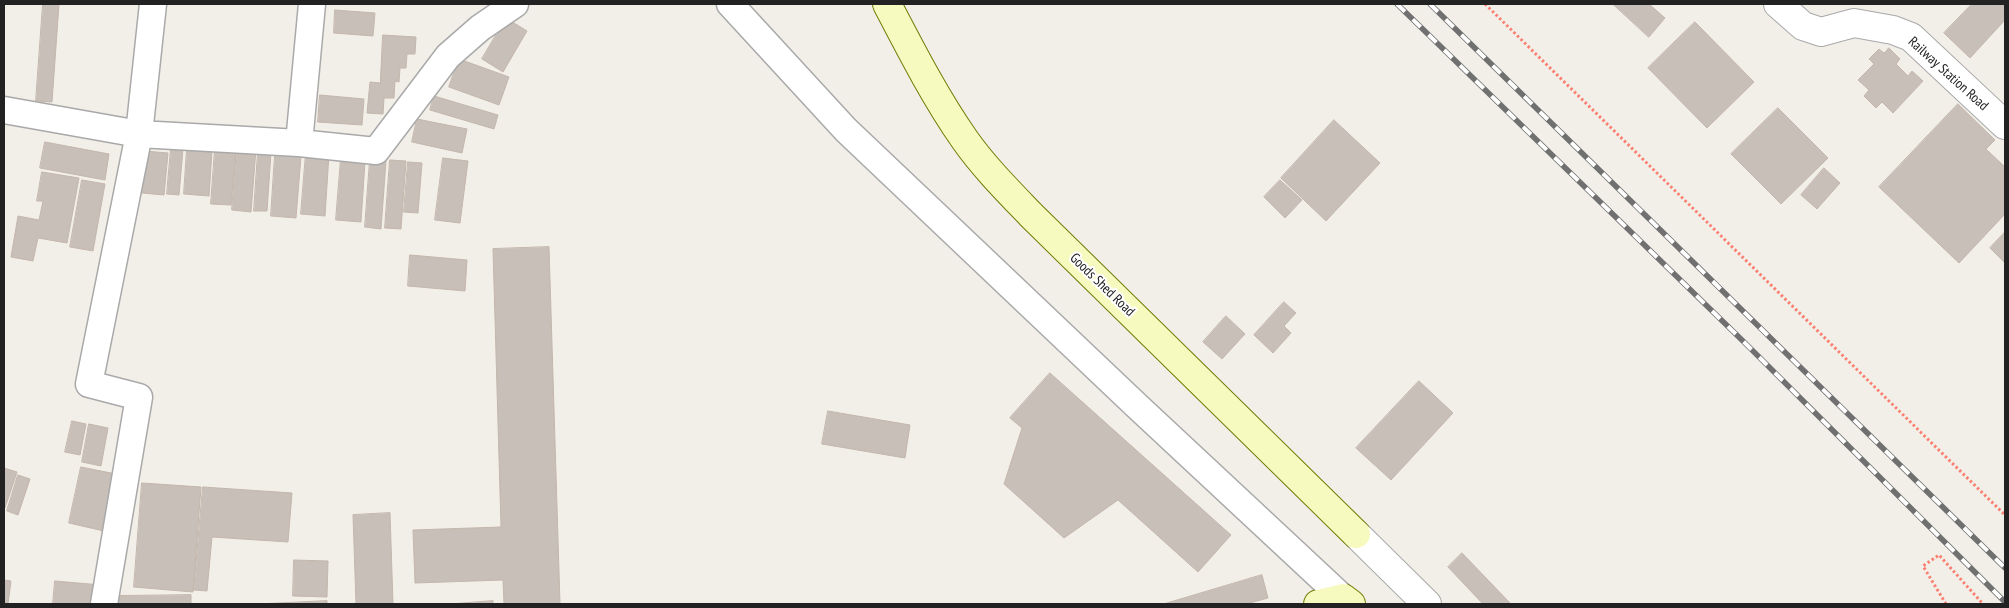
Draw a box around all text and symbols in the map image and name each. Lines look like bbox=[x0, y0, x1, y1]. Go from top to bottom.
street label: Railway Station Road bbox=[1904, 34, 1992, 114]
street label: Goods Shed Road bbox=[1066, 250, 1138, 320]

